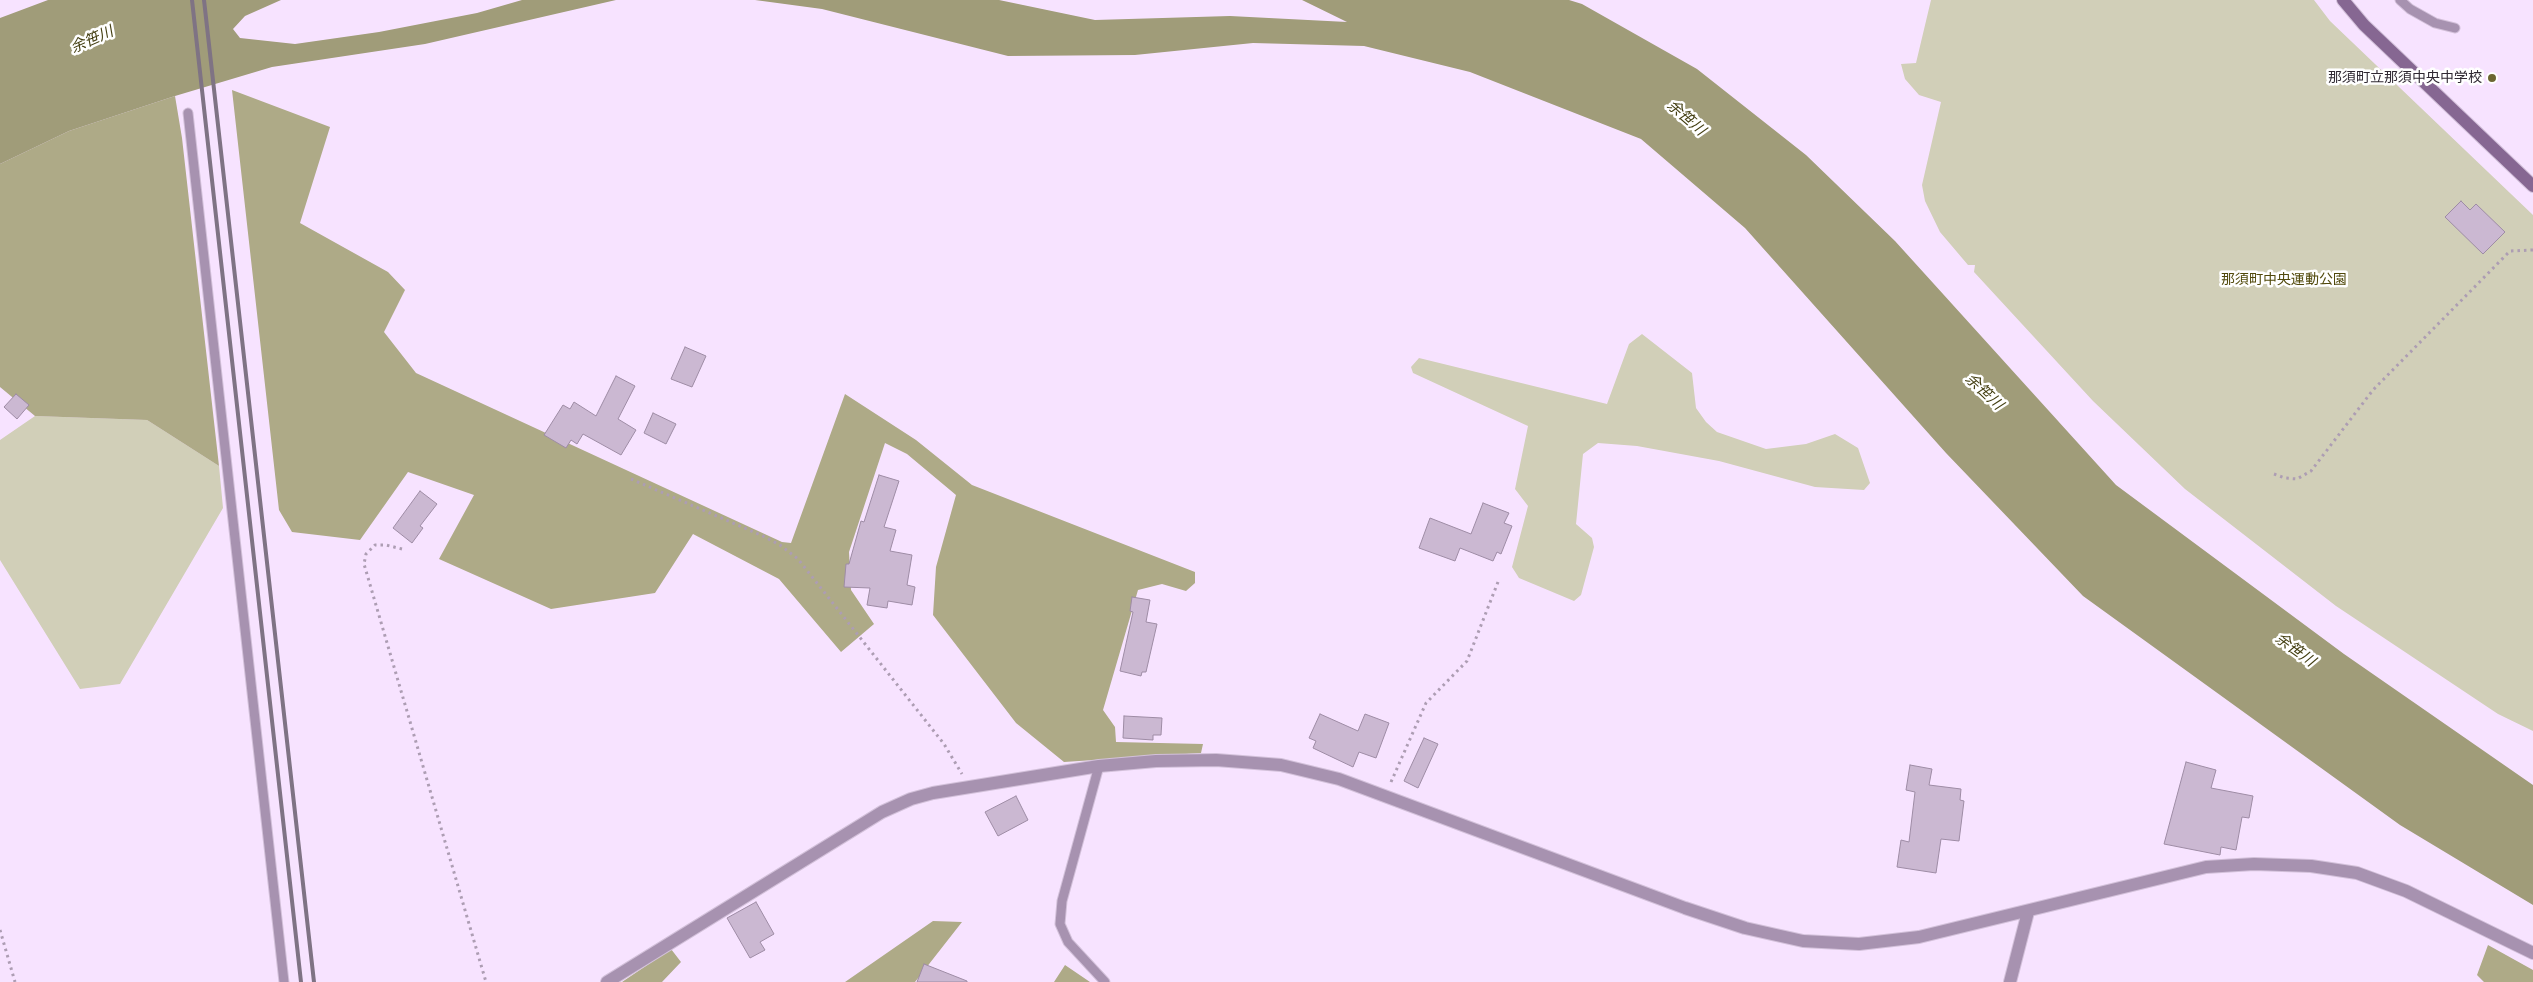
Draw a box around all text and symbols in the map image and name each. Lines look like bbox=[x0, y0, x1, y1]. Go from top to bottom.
water label: 余笹川 bbox=[68, 23, 116, 57]
place label: 那須町立那須中央中学校 bbox=[2328, 70, 2482, 86]
marker: 那須町立那須中央中学校 bbox=[2486, 72, 2498, 84]
water label: 余笹川 bbox=[1663, 96, 1709, 140]
park label: 那須町中央運動公園 bbox=[2221, 272, 2347, 288]
water label: 余笹川 bbox=[1961, 370, 2007, 414]
water label: 余笹川 bbox=[2272, 629, 2318, 671]

